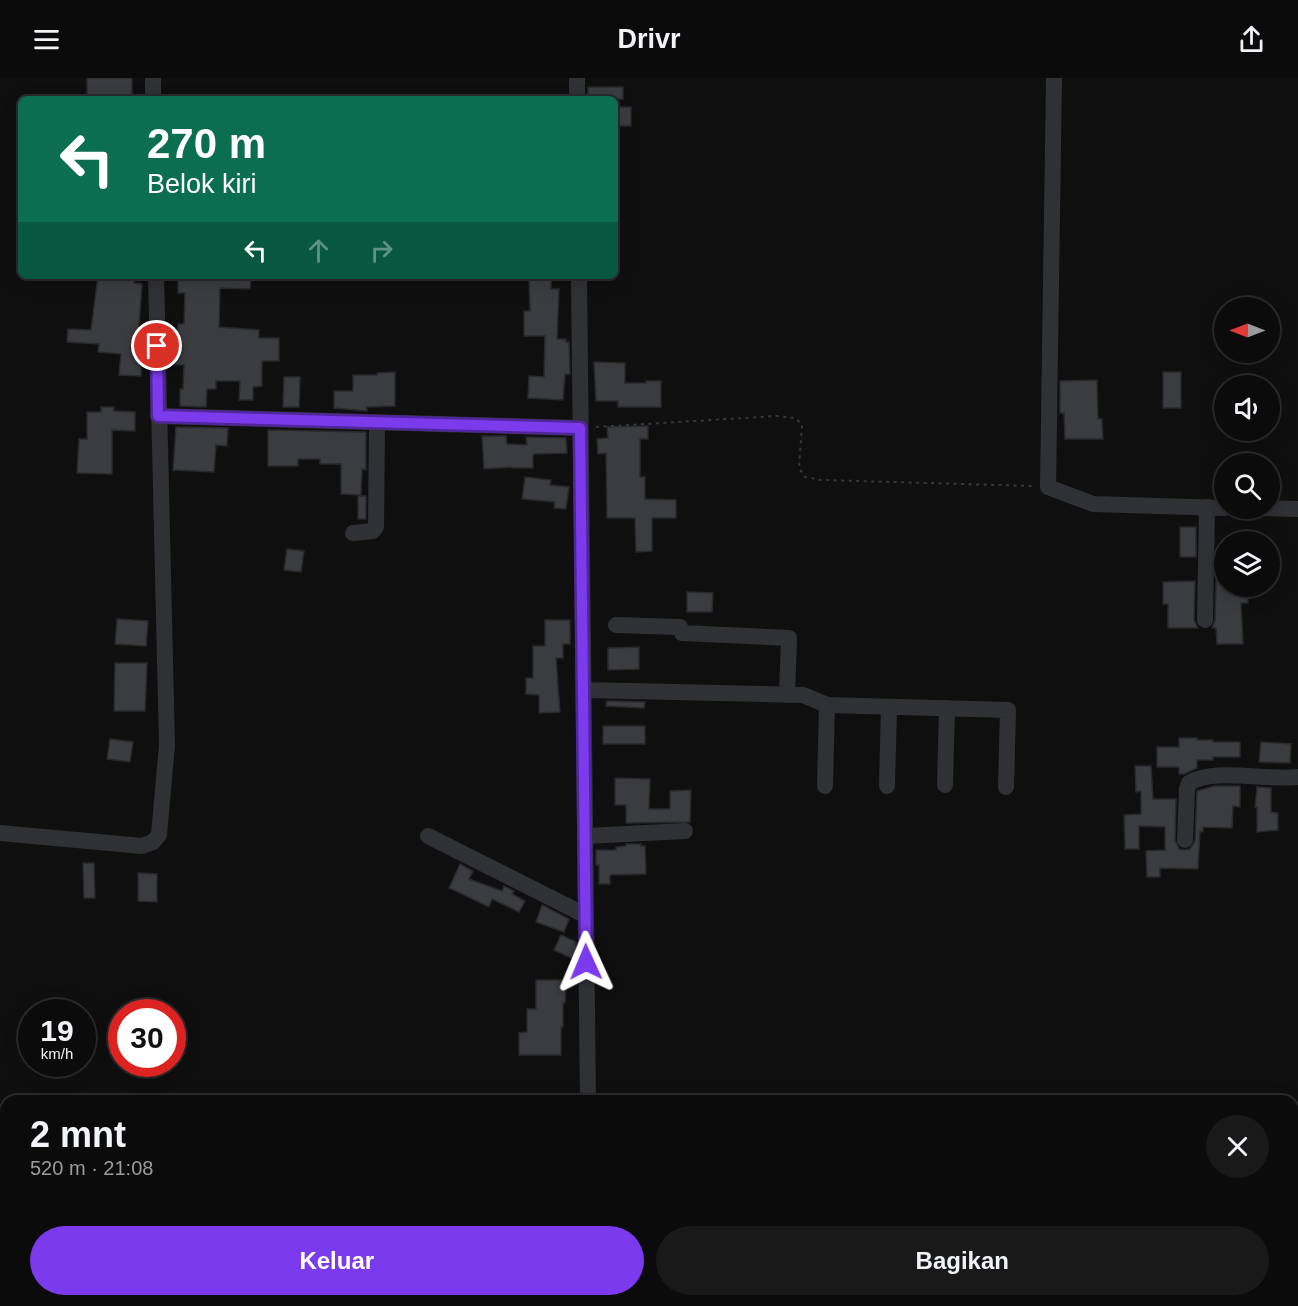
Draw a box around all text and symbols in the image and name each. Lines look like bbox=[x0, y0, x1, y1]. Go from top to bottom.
icon: menu bbox=[30, 23, 63, 56]
icon: share bbox=[1235, 23, 1268, 56]
text: Drivr bbox=[617, 24, 681, 54]
icon: left bbox=[48, 120, 126, 198]
text: 270 m bbox=[147, 120, 266, 167]
text: Belok kiri bbox=[147, 169, 257, 199]
icon: left bbox=[239, 234, 272, 267]
icon: ahead bbox=[302, 234, 335, 267]
icon: right bbox=[365, 234, 398, 267]
north arrow bbox=[1214, 297, 1280, 363]
map controls bbox=[1214, 297, 1280, 597]
pin bbox=[131, 320, 182, 371]
icon: arrive bbox=[140, 329, 173, 362]
button: sound bbox=[1214, 375, 1280, 441]
button: search bbox=[1214, 453, 1280, 519]
button: layers bbox=[1214, 531, 1280, 597]
position arrow bbox=[554, 930, 618, 994]
speed limit sign: 30 bbox=[108, 999, 186, 1077]
text: 19 bbox=[40, 1014, 74, 1047]
text: km/h bbox=[41, 1045, 73, 1062]
text: 2 mnt bbox=[30, 1114, 126, 1155]
button: close bbox=[1206, 1115, 1269, 1178]
text: 520 m · 21:08 bbox=[30, 1157, 153, 1179]
button: Keluar bbox=[30, 1226, 644, 1295]
button: Bagikan bbox=[656, 1226, 1269, 1295]

